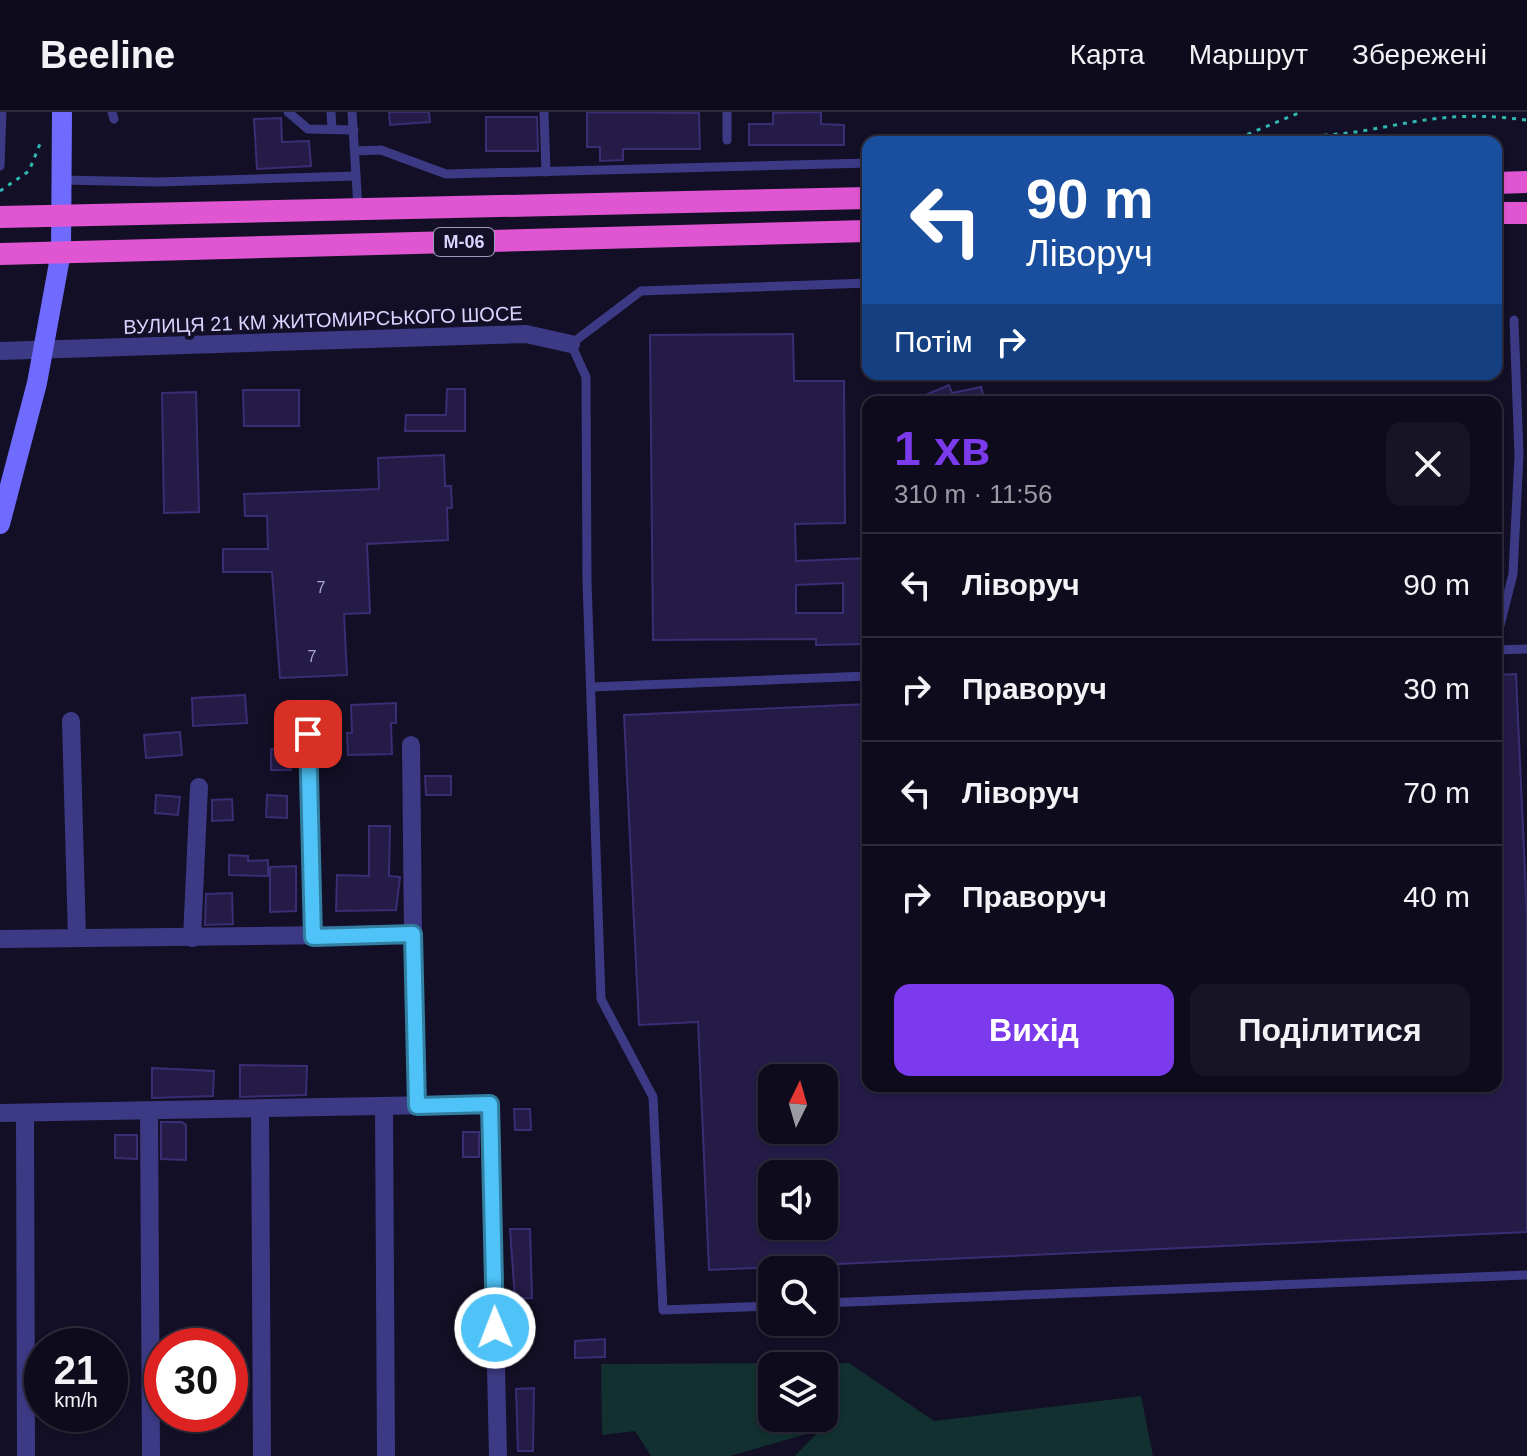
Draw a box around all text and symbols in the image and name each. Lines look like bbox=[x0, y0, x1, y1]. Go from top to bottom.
text: Beeline bbox=[40, 34, 175, 76]
text: Карта bbox=[1070, 39, 1145, 70]
text: Маршрут bbox=[1189, 39, 1308, 70]
text: Збережені bbox=[1352, 39, 1487, 70]
text: 90 m bbox=[1026, 167, 1154, 230]
icon: left bbox=[894, 168, 998, 272]
road number: М-06 bbox=[434, 228, 494, 256]
text: Ліворуч bbox=[1026, 233, 1153, 274]
street label: ВУЛИЦЯ 21 КМ ЖИТОМИРСЬКОГО ШОСЕ bbox=[123, 302, 523, 338]
icon: right bbox=[989, 320, 1033, 364]
text: Потім bbox=[894, 325, 973, 358]
text: 1 хв bbox=[894, 422, 990, 475]
button: close bbox=[1386, 422, 1470, 506]
text: 310 m · 11:56 bbox=[894, 479, 1053, 509]
icon: left bbox=[894, 563, 938, 607]
text: Ліворуч bbox=[962, 568, 1080, 601]
text: 90 m bbox=[1403, 568, 1470, 601]
house number: 7 bbox=[317, 579, 326, 596]
house number: 7 bbox=[308, 648, 317, 665]
icon: right bbox=[894, 667, 938, 711]
text: Праворуч bbox=[962, 672, 1107, 705]
text: 30 m bbox=[1403, 672, 1470, 705]
pin bbox=[274, 700, 342, 768]
icon: arrive bbox=[286, 712, 330, 756]
icon: left bbox=[894, 771, 938, 815]
text: Ліворуч bbox=[962, 776, 1080, 809]
text: 70 m bbox=[1403, 776, 1470, 809]
icon: right bbox=[894, 875, 938, 919]
text: Праворуч bbox=[962, 880, 1107, 913]
text: 40 m bbox=[1403, 880, 1470, 913]
button: Вихід bbox=[894, 984, 1174, 1076]
button: Поділитися bbox=[1190, 984, 1470, 1076]
north arrow bbox=[758, 1064, 838, 1144]
map controls bbox=[758, 1064, 838, 1432]
button: sound bbox=[758, 1160, 838, 1240]
button: search bbox=[758, 1256, 838, 1336]
position arrow bbox=[453, 1286, 537, 1370]
speed limit sign: 30 bbox=[144, 1328, 248, 1432]
text: 21 bbox=[54, 1348, 98, 1392]
button: layers bbox=[758, 1352, 838, 1432]
text: km/h bbox=[54, 1389, 98, 1411]

